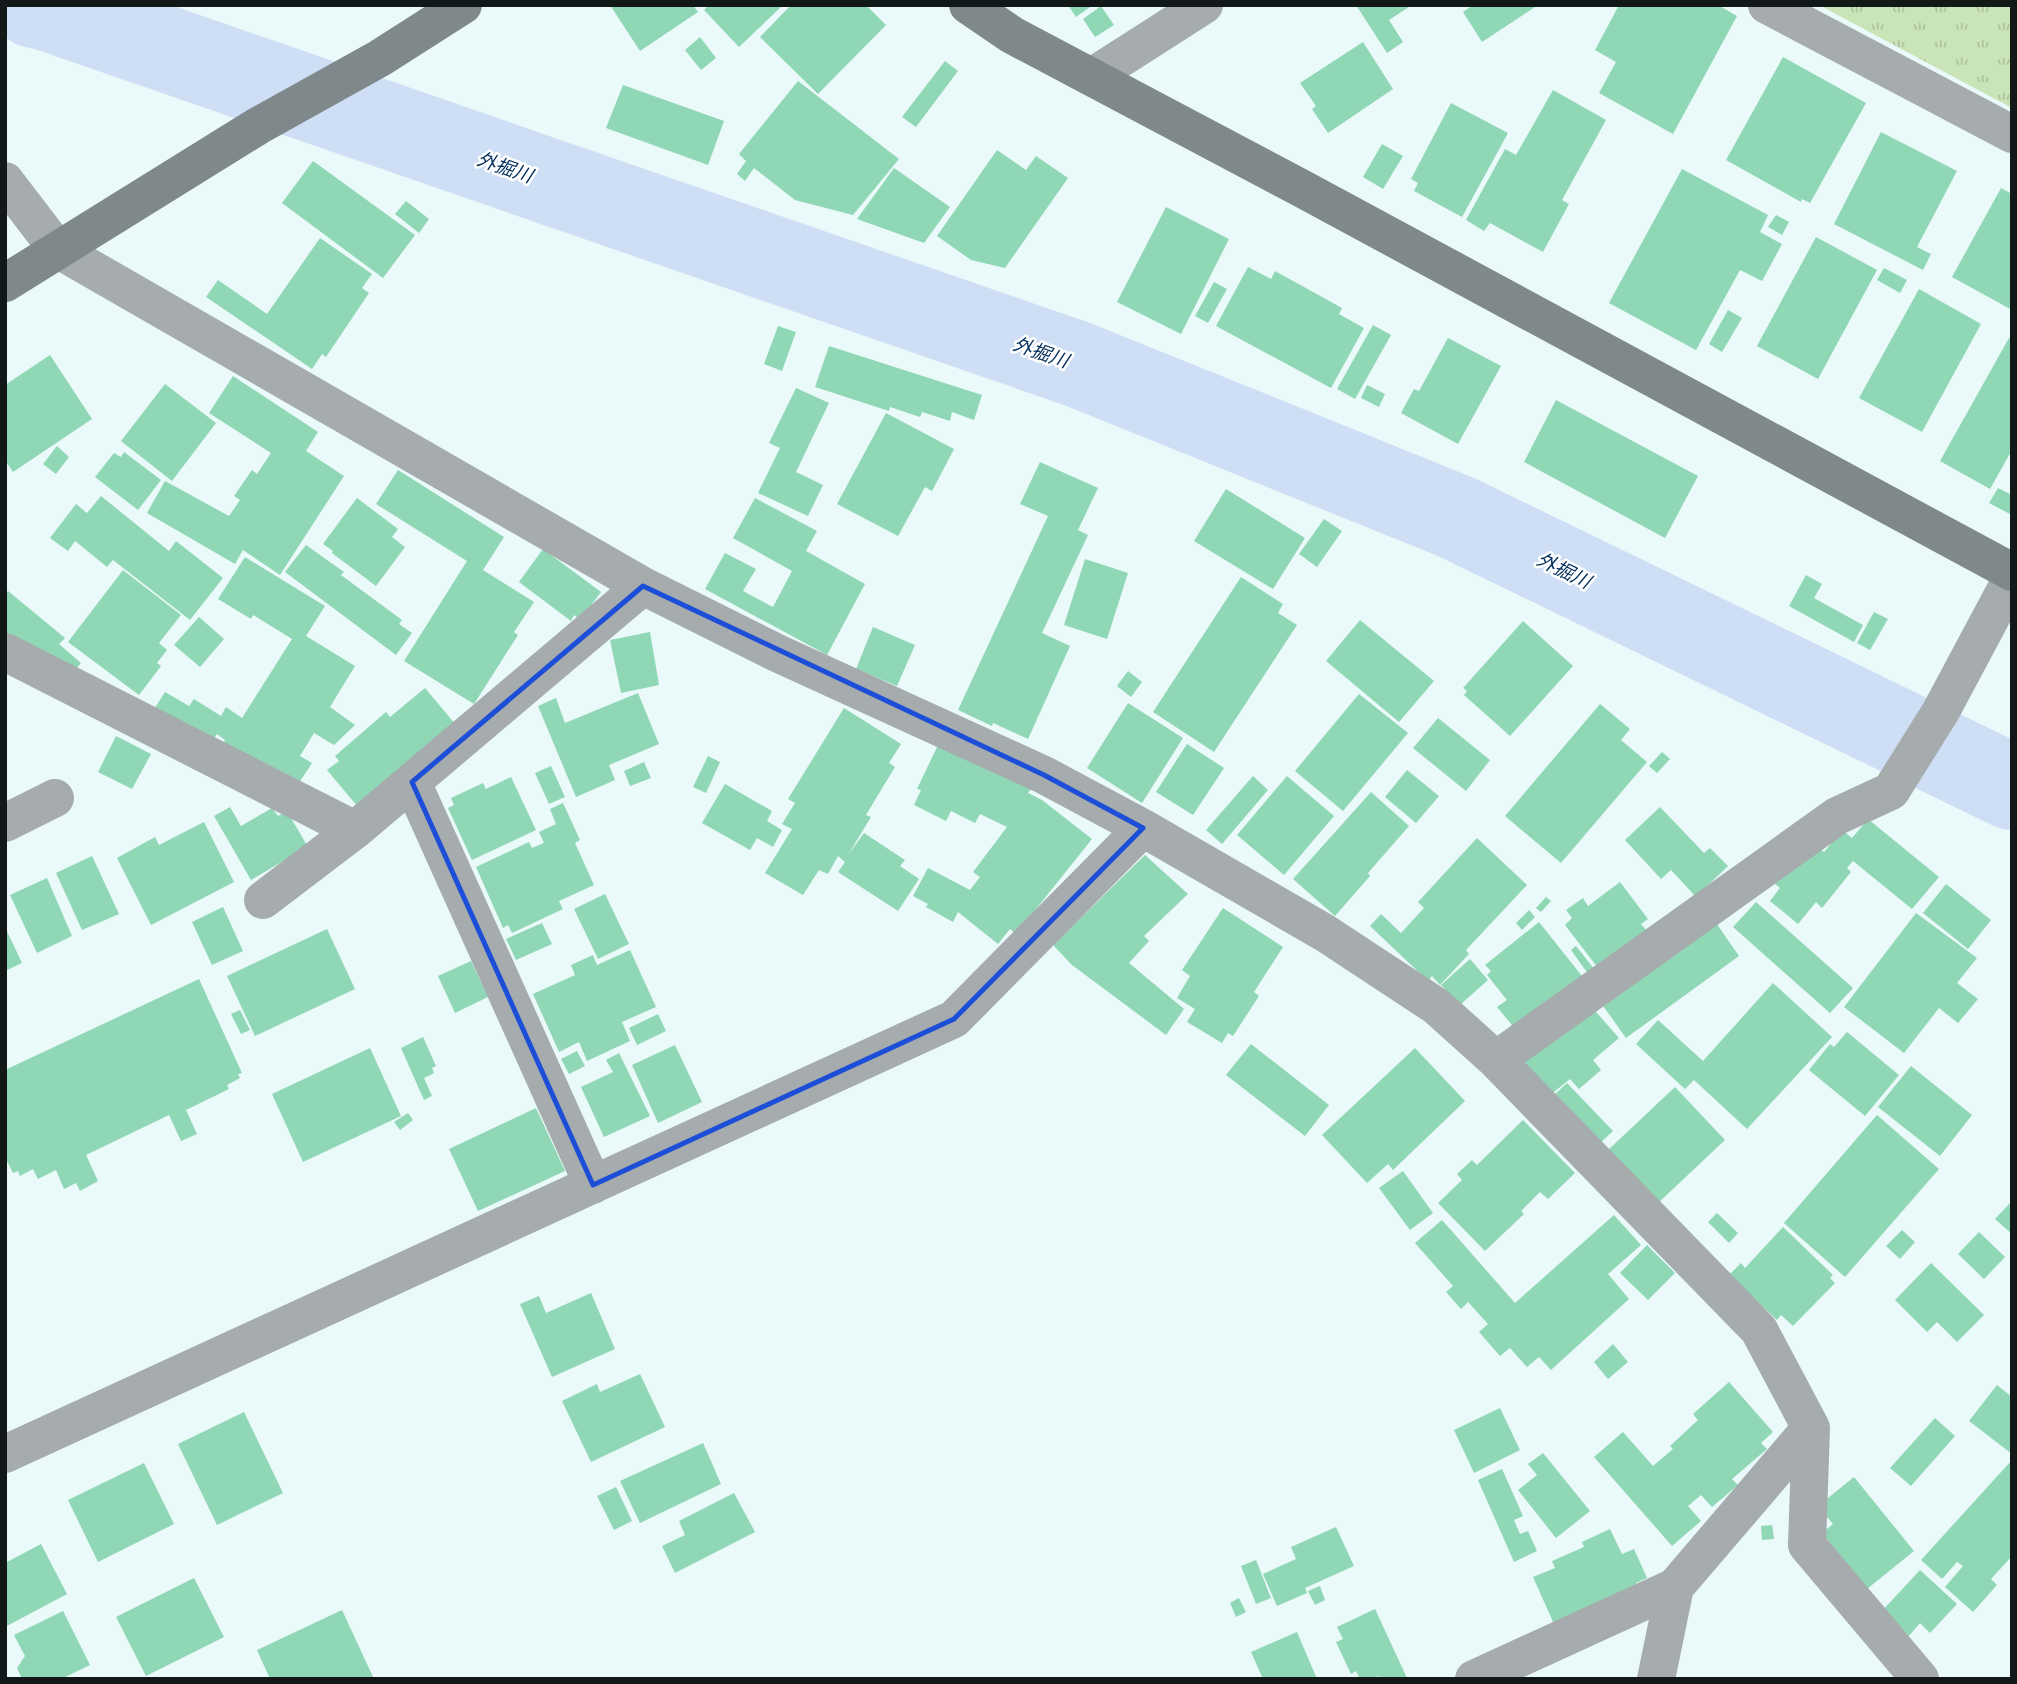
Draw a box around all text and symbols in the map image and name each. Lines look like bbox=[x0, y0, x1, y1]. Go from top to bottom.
water label: 外掘川 bbox=[474, 145, 538, 189]
water label: 外掘川 bbox=[1010, 330, 1074, 374]
water label: 外掘川 bbox=[1533, 546, 1597, 595]

